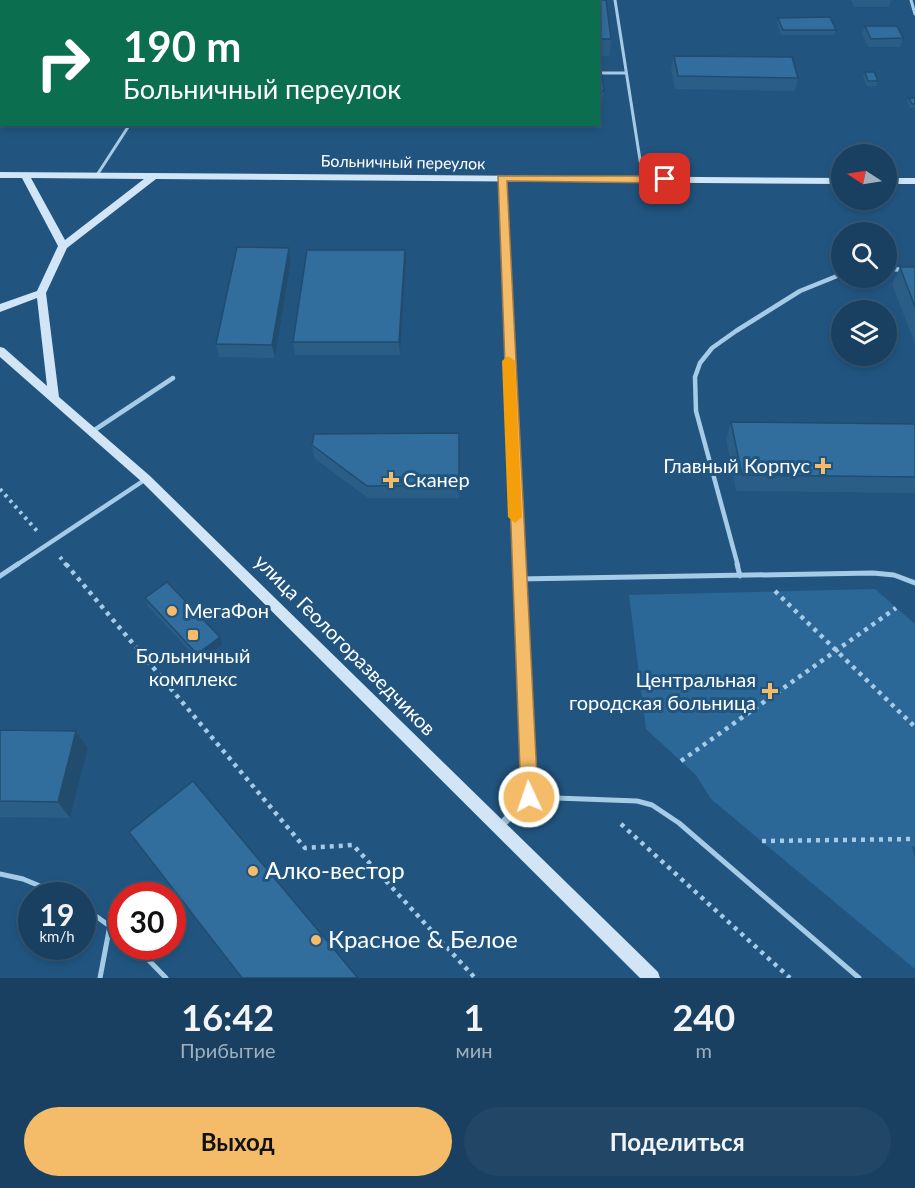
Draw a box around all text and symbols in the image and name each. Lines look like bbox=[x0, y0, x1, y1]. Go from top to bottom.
text: 190 m bbox=[123, 21, 241, 71]
icon: right bbox=[24, 24, 102, 102]
text: Больничный переулок bbox=[123, 72, 401, 105]
north arrow bbox=[831, 144, 897, 210]
map controls bbox=[831, 144, 897, 366]
street label: Больничный переулок bbox=[320, 151, 486, 172]
pin bbox=[639, 153, 690, 204]
icon: arrive bbox=[648, 162, 681, 195]
button: search bbox=[831, 222, 897, 288]
button: layers bbox=[831, 300, 897, 366]
place label: Главный Корпус bbox=[663, 453, 810, 477]
marker: Главный Корпус bbox=[814, 457, 832, 475]
place label: Сканер bbox=[403, 467, 470, 491]
marker: Сканер bbox=[384, 473, 398, 487]
street label: улица Геологоразведчиков bbox=[250, 549, 441, 740]
place label: МегаФон bbox=[184, 598, 269, 622]
marker: МегаФон bbox=[165, 604, 179, 618]
marker: Больничный комплекс bbox=[186, 628, 200, 642]
place label: Больничный комплекс bbox=[136, 643, 250, 690]
place label: Центральная городская больница bbox=[569, 667, 756, 714]
marker: Центральная городская больница bbox=[761, 682, 779, 700]
position arrow bbox=[497, 765, 561, 829]
place label: Алко-вестор bbox=[265, 855, 405, 884]
marker: Алко-вестор bbox=[246, 864, 260, 878]
speed limit sign: 30 bbox=[108, 882, 186, 960]
text: 19 bbox=[40, 896, 74, 932]
place label: Красное & Белое bbox=[328, 924, 518, 953]
text: km/h bbox=[39, 927, 75, 945]
marker: Красное & Белое bbox=[309, 933, 323, 947]
text: 16:42 bbox=[181, 995, 274, 1039]
text: 1 bbox=[464, 995, 484, 1039]
text: 240 bbox=[672, 995, 735, 1039]
text: Прибытие bbox=[180, 1038, 276, 1062]
text: мин bbox=[456, 1038, 492, 1062]
text: m bbox=[695, 1038, 712, 1062]
button: Выход bbox=[24, 1107, 452, 1176]
button: Поделиться bbox=[464, 1107, 891, 1176]

